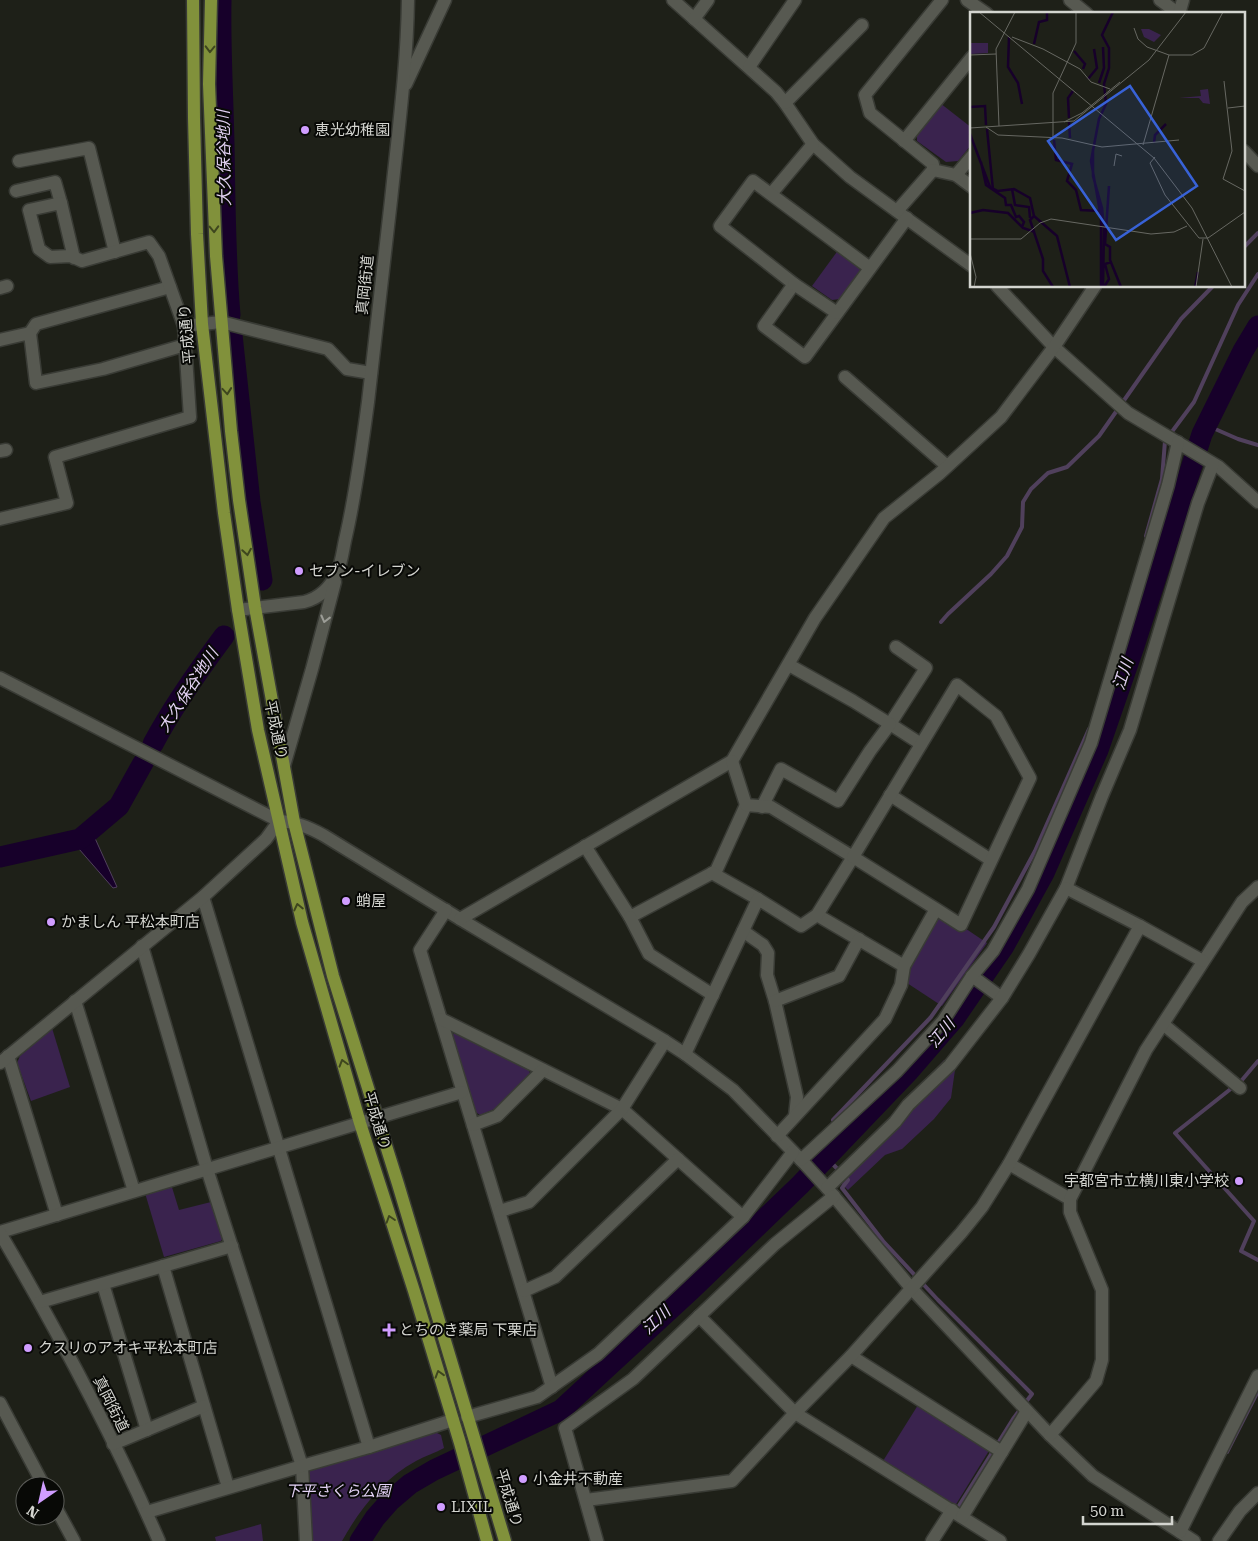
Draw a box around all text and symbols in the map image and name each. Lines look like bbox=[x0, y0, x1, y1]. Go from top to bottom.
inset map bbox=[970, 12, 1246, 288]
one-way arrow bbox=[205, 45, 215, 53]
water label: 大久保谷地川 bbox=[214, 108, 234, 206]
place label: 恵光幼稚園 bbox=[315, 121, 390, 139]
marker: 恵光幼稚園 bbox=[299, 124, 311, 136]
one-way arrow bbox=[209, 225, 220, 233]
street label: 真岡街道 bbox=[353, 254, 377, 316]
street label: 平成通り bbox=[175, 303, 199, 365]
one-way arrow bbox=[221, 387, 232, 395]
one-way arrow bbox=[241, 548, 251, 556]
place label: セブン-イレブン bbox=[309, 562, 421, 580]
marker: セブン-イレブン bbox=[293, 565, 305, 577]
one-way arrow bbox=[321, 615, 331, 623]
water label: 大久保谷地川 bbox=[154, 643, 223, 735]
water label: 江川 bbox=[1109, 654, 1138, 692]
street label: 平成通り bbox=[261, 699, 291, 761]
place label: 蛸屋 bbox=[356, 892, 386, 910]
marker: 蛸屋 bbox=[340, 895, 352, 907]
one-way arrow bbox=[293, 902, 304, 911]
place label: かましん 平松本町店 bbox=[61, 913, 200, 931]
marker: かましん 平松本町店 bbox=[45, 916, 57, 928]
water label: 江川 bbox=[923, 1013, 960, 1051]
one-way arrow bbox=[338, 1060, 348, 1068]
street label: 平成通り bbox=[360, 1090, 394, 1152]
place label: 宇都宮市立横川東小学校 bbox=[1064, 1172, 1229, 1190]
marker: 宇都宮市立横川東小学校 bbox=[1233, 1175, 1245, 1187]
one-way arrow bbox=[386, 1215, 396, 1223]
water label: 江川 bbox=[638, 1301, 676, 1338]
place label: とちのき薬局 下栗店 bbox=[399, 1321, 537, 1339]
marker: とちのき薬局 下栗店 bbox=[383, 1324, 395, 1336]
place label: クスリのアオキ平松本町店 bbox=[38, 1339, 218, 1357]
marker: クスリのアオキ平松本町店 bbox=[22, 1342, 34, 1354]
one-way arrow bbox=[434, 1370, 444, 1378]
street label: 真岡街道 bbox=[89, 1373, 133, 1435]
street label: 平成通り bbox=[492, 1467, 526, 1529]
place label: 小金井不動産 bbox=[533, 1470, 623, 1488]
marker: 小金井不動産 bbox=[517, 1473, 529, 1485]
north arrow bbox=[15, 1476, 65, 1526]
park label: 下平さくら公園 bbox=[285, 1482, 392, 1500]
scale bar bbox=[1083, 1494, 1172, 1526]
place label: LIXIL bbox=[451, 1498, 492, 1516]
marker: LIXIL bbox=[435, 1501, 447, 1513]
text: N bbox=[24, 1502, 42, 1521]
text: 50 m bbox=[1090, 1502, 1125, 1520]

